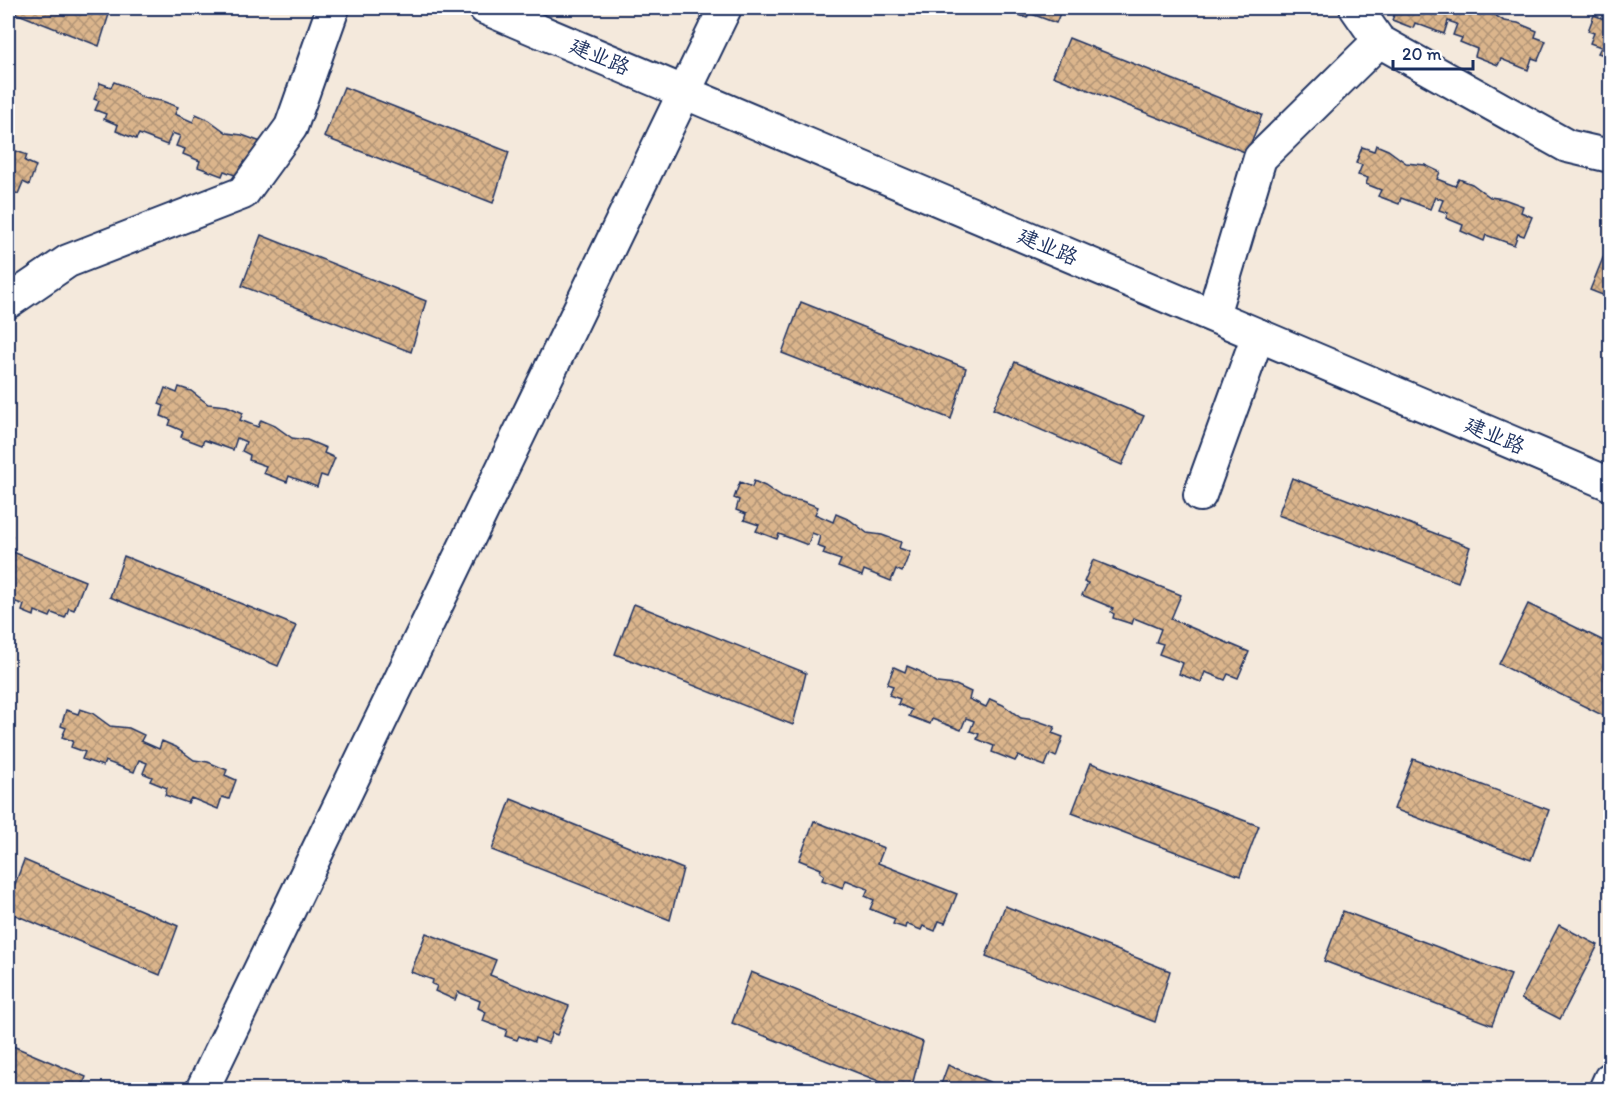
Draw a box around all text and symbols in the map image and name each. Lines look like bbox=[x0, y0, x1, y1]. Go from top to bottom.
street label: 建业路 bbox=[566, 32, 634, 80]
scale bar bbox=[1393, 33, 1472, 71]
text: 20 m bbox=[1402, 43, 1442, 65]
street label: 建业路 bbox=[1014, 222, 1082, 270]
street label: 建业路 bbox=[1461, 411, 1529, 459]

